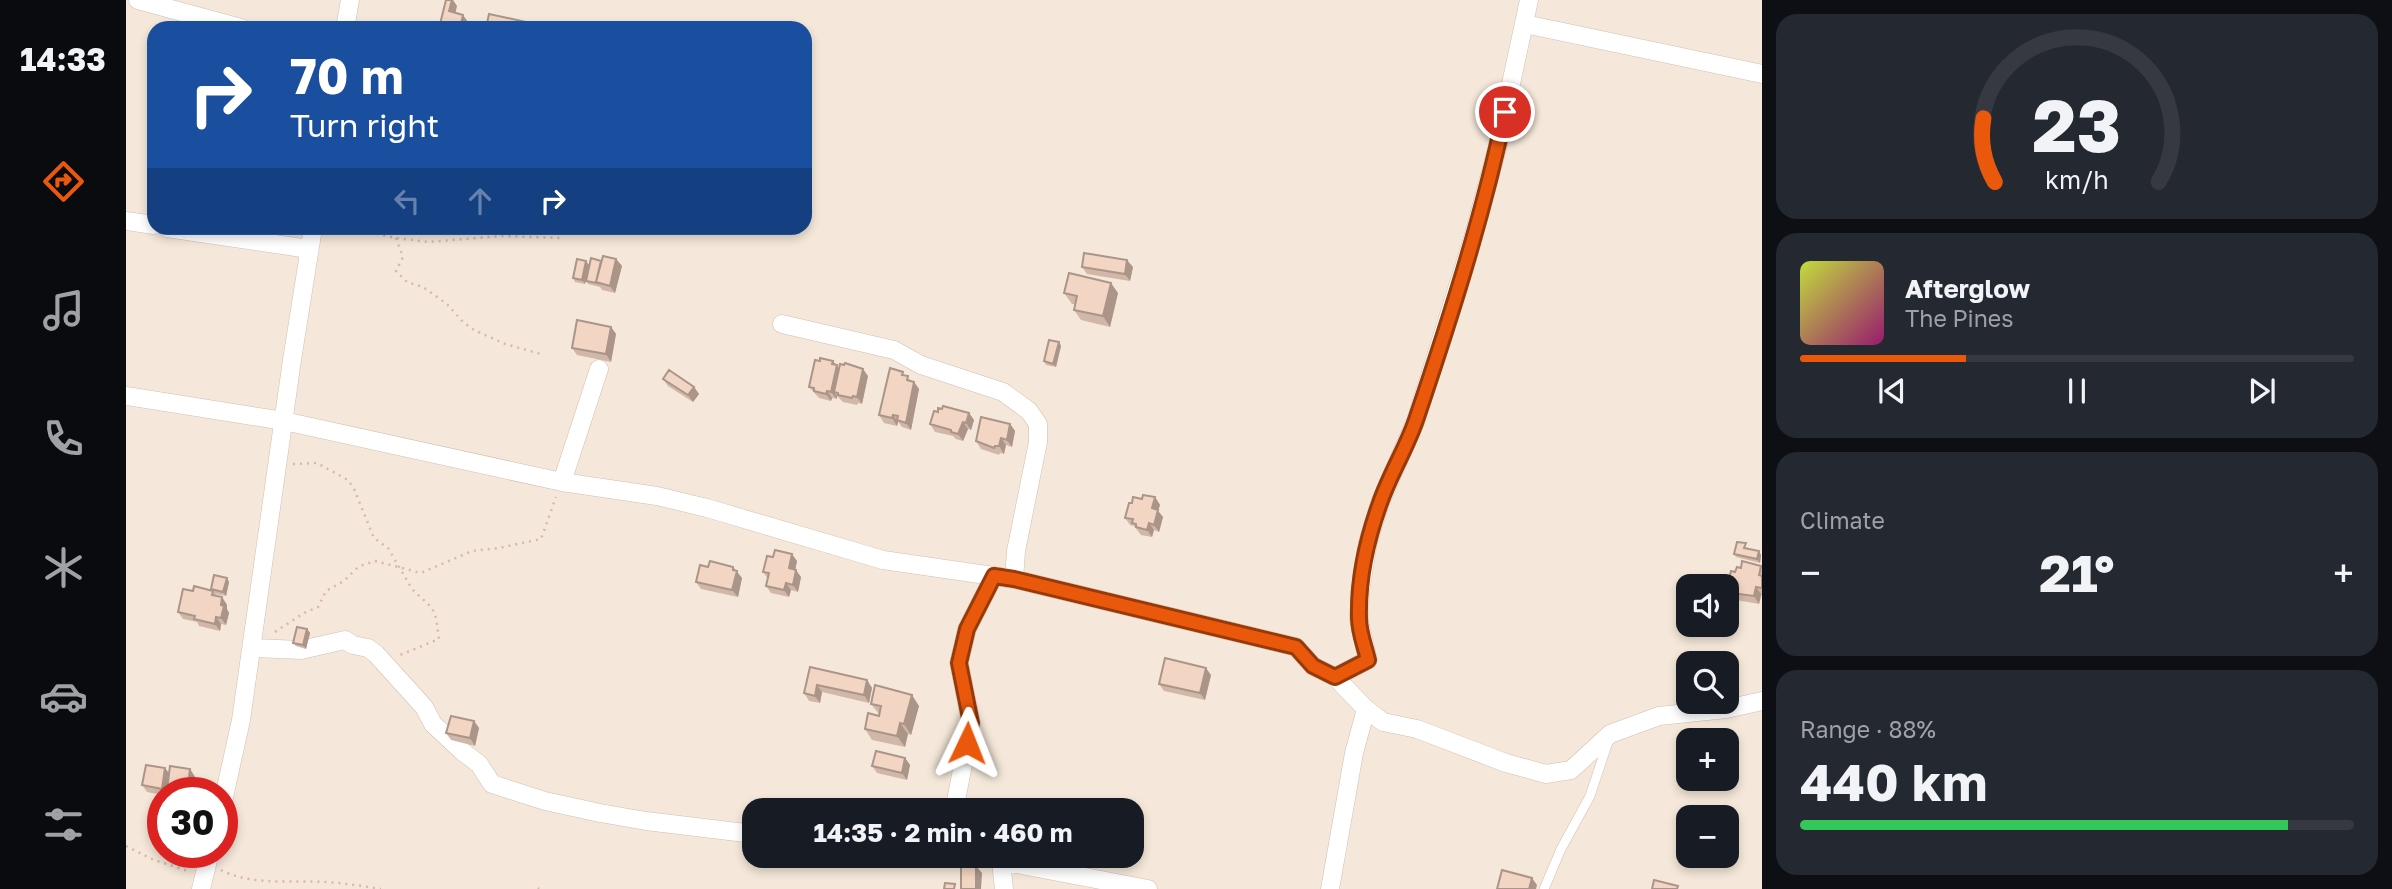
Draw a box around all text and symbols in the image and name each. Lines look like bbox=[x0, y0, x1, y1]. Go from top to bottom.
text: 14:33 bbox=[20, 40, 106, 78]
text: 70 m bbox=[290, 46, 404, 105]
icon: right bbox=[175, 49, 266, 140]
pin bbox=[1475, 82, 1535, 142]
text: 23 bbox=[2033, 82, 2121, 169]
icon: arrive bbox=[1486, 93, 1524, 131]
text: Turn right bbox=[290, 106, 439, 144]
icon: directions bbox=[39, 157, 88, 206]
text: km/h bbox=[2045, 164, 2109, 195]
icon: left bbox=[388, 182, 426, 220]
icon: ahead bbox=[461, 182, 499, 220]
icon: right bbox=[534, 182, 572, 220]
text: Afterglow bbox=[1905, 273, 2030, 304]
icon: music bbox=[39, 286, 88, 335]
text: The Pines bbox=[1905, 304, 2013, 332]
icon: previous bbox=[1873, 372, 1911, 410]
icon: pause bbox=[2058, 372, 2096, 410]
icon: next bbox=[2243, 372, 2281, 410]
icon: phone bbox=[39, 414, 88, 463]
text: Climate bbox=[1800, 506, 1885, 534]
text: 21° bbox=[2039, 541, 2115, 603]
icon: climate bbox=[39, 543, 88, 592]
text: − bbox=[1800, 550, 1821, 595]
text: + bbox=[2333, 550, 2354, 595]
map controls bbox=[1676, 574, 1739, 868]
button: sound bbox=[1676, 574, 1739, 637]
button: search bbox=[1676, 651, 1739, 714]
icon: car bbox=[39, 672, 88, 721]
position arrow bbox=[930, 706, 1004, 780]
text: Range · 88% bbox=[1800, 715, 1936, 743]
button: + bbox=[1676, 728, 1739, 791]
text: 440 km bbox=[1800, 750, 1987, 812]
speed limit sign: 30 bbox=[147, 777, 238, 868]
icon: filters bbox=[39, 800, 88, 849]
button: − bbox=[1676, 805, 1739, 868]
text: 14:35 · 2 min · 460 m bbox=[813, 817, 1073, 848]

